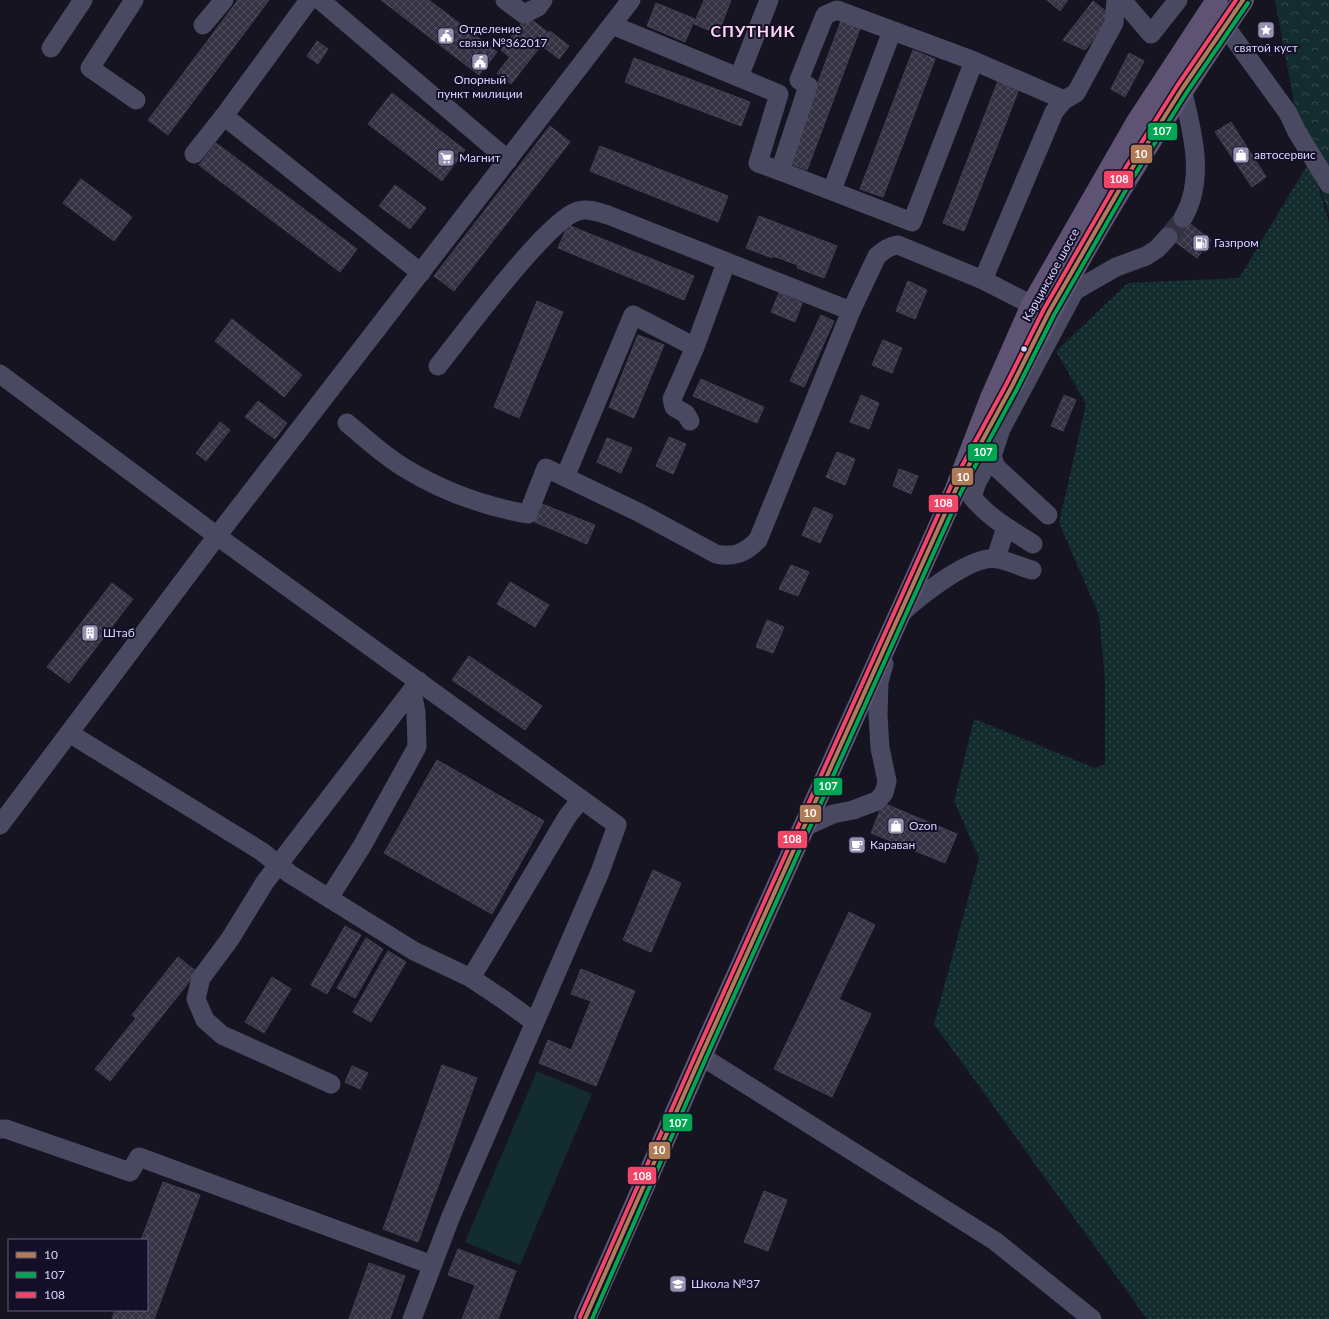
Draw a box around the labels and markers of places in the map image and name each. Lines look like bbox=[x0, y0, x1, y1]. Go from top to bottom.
place icon: святой куст bbox=[1256, 20, 1276, 40]
place label: Отделение связи №362017 bbox=[459, 21, 548, 50]
public building icon: Отделение связи №362017 bbox=[436, 26, 456, 46]
place label: святой куст bbox=[1234, 40, 1298, 55]
public building icon: Опорный пункт милиции bbox=[470, 52, 490, 72]
place label: Опорный пункт милиции bbox=[437, 72, 523, 101]
shop icon: автосервис bbox=[1231, 145, 1251, 165]
place label: автосервис bbox=[1254, 147, 1316, 162]
supermarket icon: Магнит bbox=[436, 148, 456, 168]
place label: Магнит bbox=[459, 150, 501, 165]
fuel station icon: Газпром bbox=[1191, 233, 1211, 253]
place label: Газпром bbox=[1214, 235, 1259, 250]
unlabelled marker bbox=[1019, 344, 1029, 354]
building icon: Штаб bbox=[80, 623, 100, 643]
place label: Штаб bbox=[103, 625, 135, 640]
shop icon: Ozon bbox=[886, 816, 906, 836]
place label: Ozon bbox=[909, 818, 937, 833]
cafe icon: Караван bbox=[847, 835, 867, 855]
place label: Караван bbox=[870, 837, 915, 852]
school or university icon: Школа №37 bbox=[668, 1274, 688, 1294]
place label: Школа №37 bbox=[691, 1276, 760, 1291]

